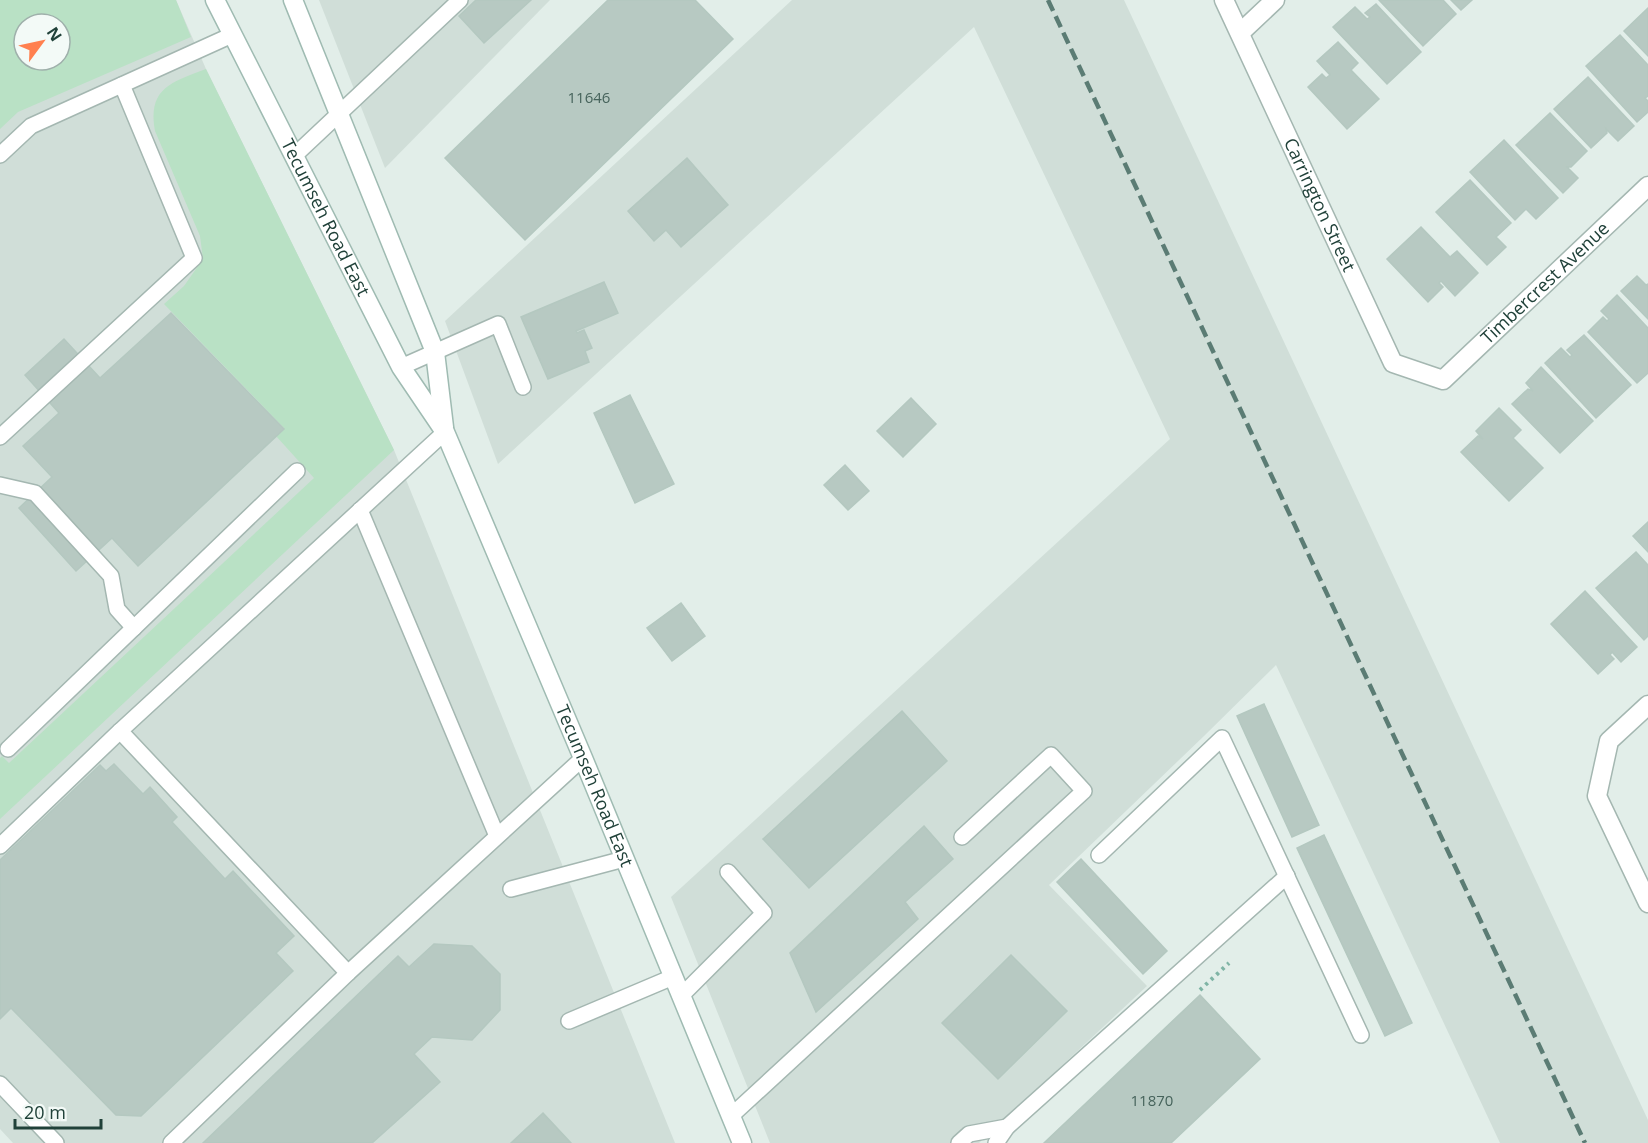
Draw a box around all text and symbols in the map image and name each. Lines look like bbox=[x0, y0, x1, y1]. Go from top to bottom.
north arrow bbox=[12, 12, 72, 72]
text: N bbox=[42, 22, 67, 45]
house number: 11646 bbox=[568, 87, 610, 107]
street label: Tecumseh Road East bbox=[276, 134, 376, 300]
street label: Carrington Street bbox=[1279, 134, 1362, 275]
street label: Timbercrest Avenue bbox=[1475, 216, 1614, 349]
street label: Tecumseh Road East bbox=[551, 701, 640, 870]
house number: 11870 bbox=[1131, 1090, 1173, 1110]
scale bar bbox=[15, 1092, 100, 1130]
text: 20 m bbox=[24, 1100, 66, 1124]

